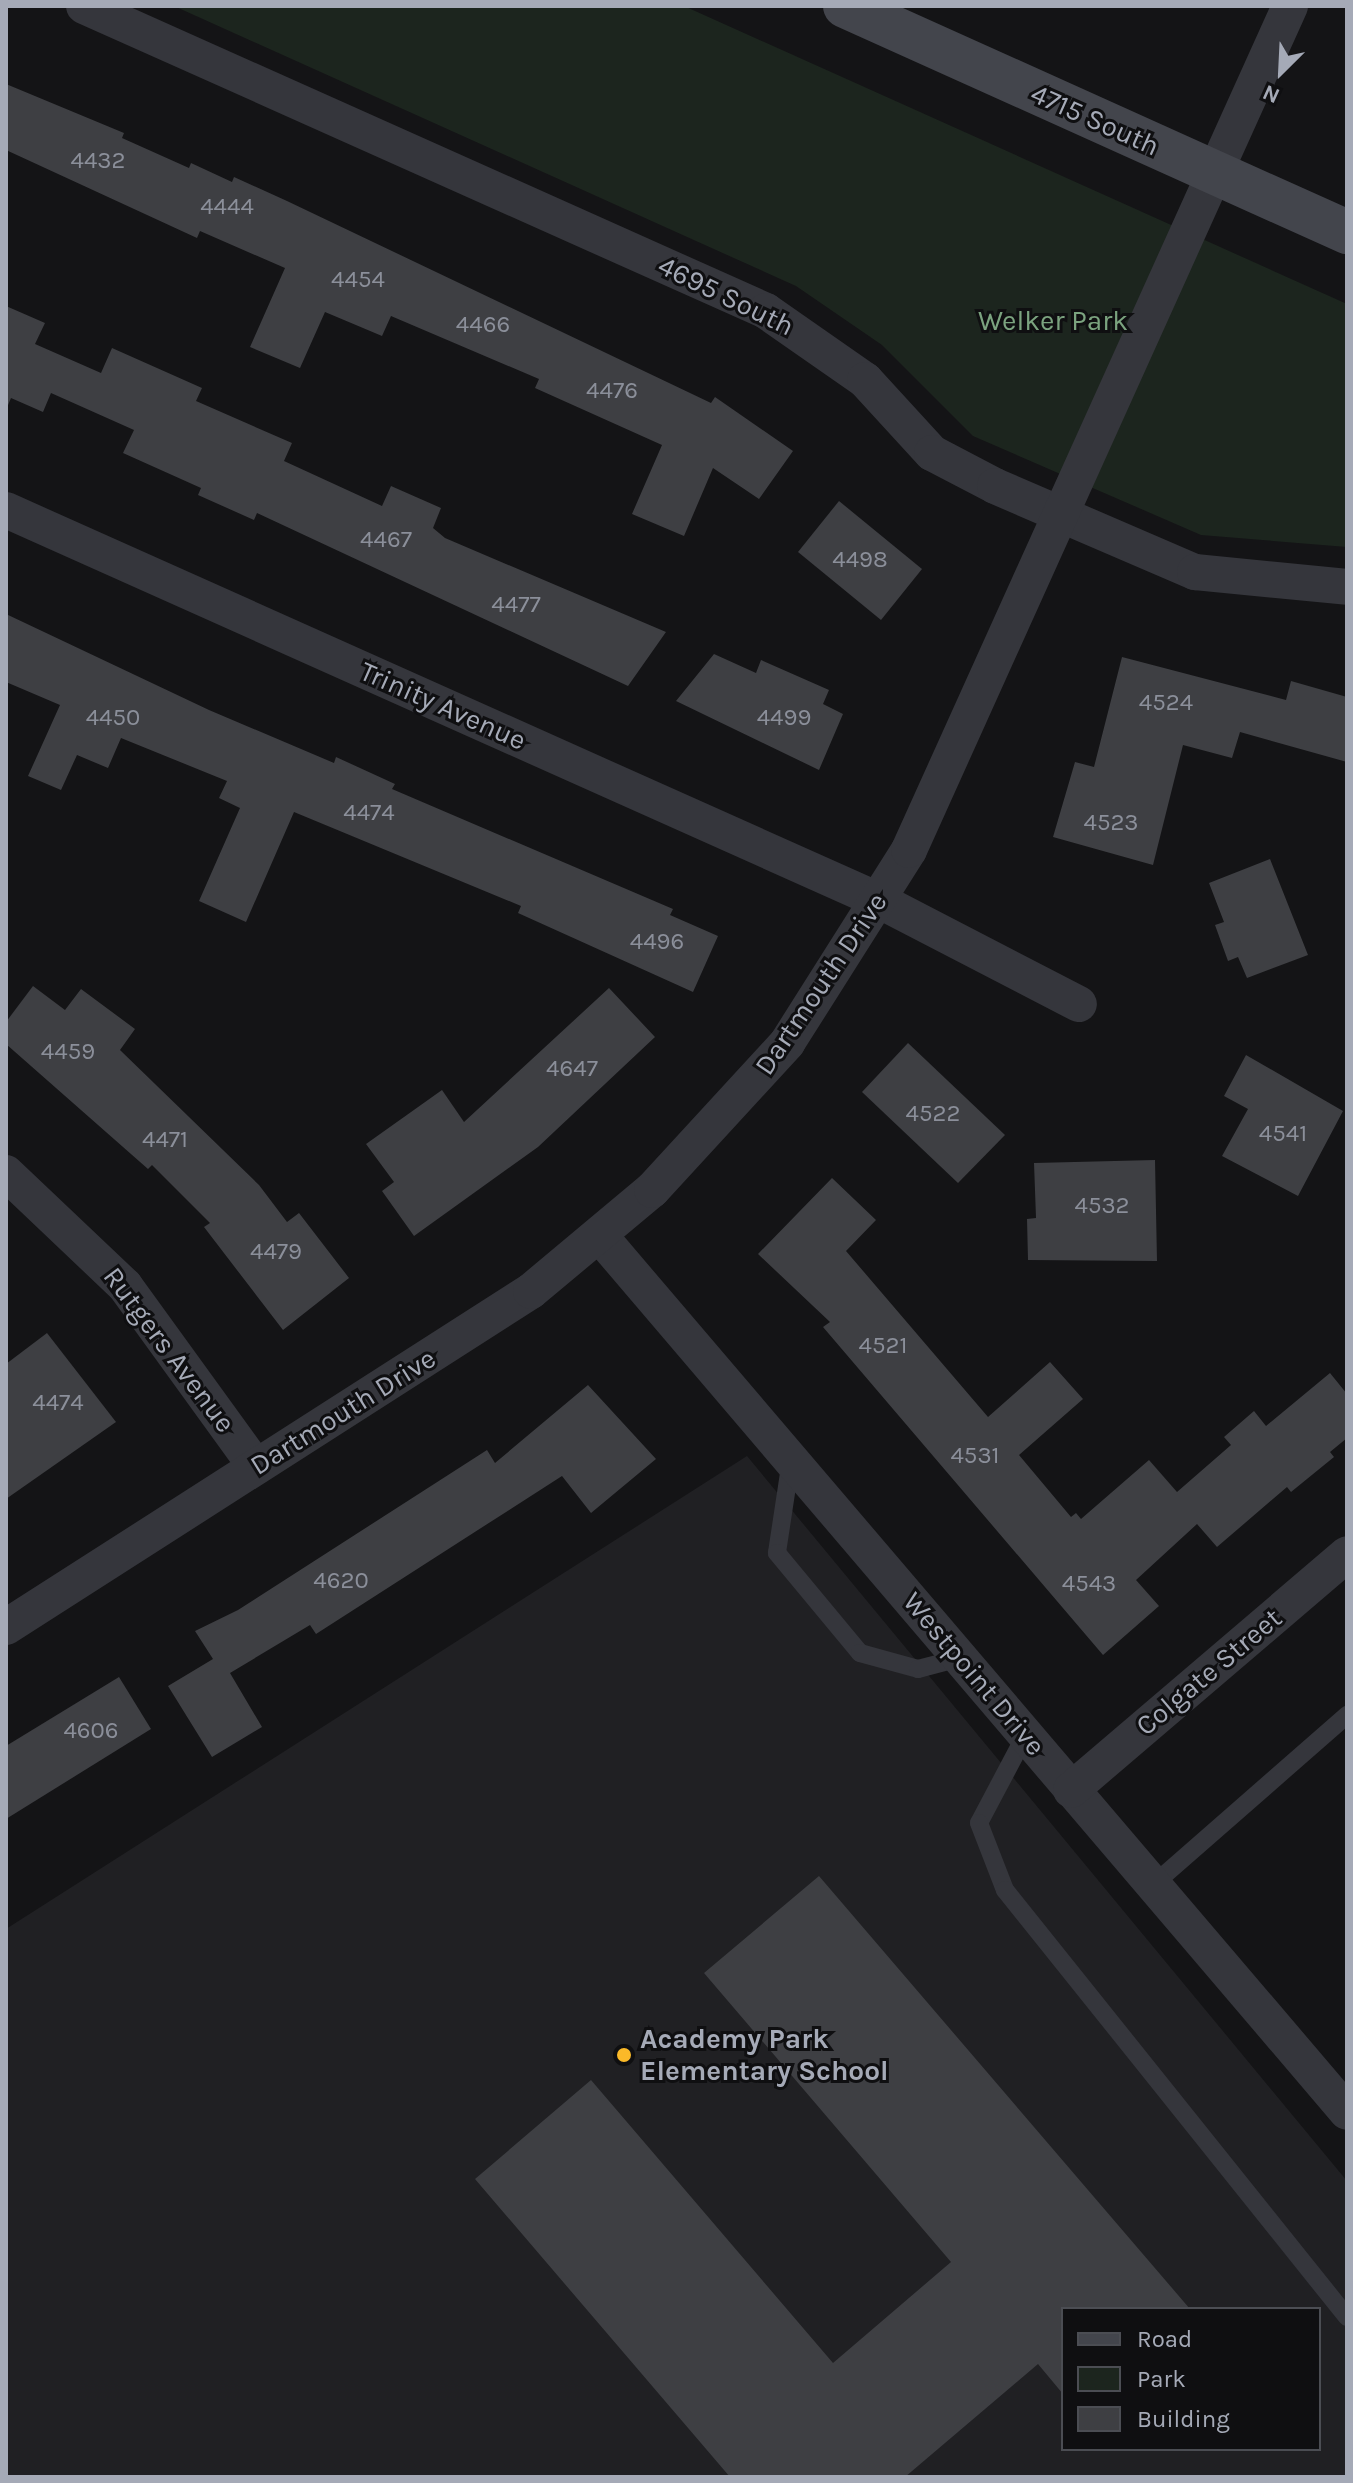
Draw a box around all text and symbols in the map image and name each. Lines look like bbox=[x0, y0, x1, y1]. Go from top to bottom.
north arrow bbox=[1241, 32, 1321, 112]
street label: 4715 South bbox=[1026, 77, 1164, 163]
text: N bbox=[1259, 79, 1284, 109]
house number: 4432 bbox=[71, 147, 125, 175]
house number: 4444 bbox=[200, 193, 254, 221]
street label: 4695 South bbox=[653, 249, 799, 343]
house number: 4454 bbox=[331, 266, 385, 294]
park label: Welker Park bbox=[978, 304, 1128, 338]
house number: 4466 bbox=[456, 311, 510, 339]
house number: 4476 bbox=[586, 377, 638, 405]
house number: 4467 bbox=[360, 526, 412, 554]
house number: 4498 bbox=[832, 546, 888, 574]
house number: 4477 bbox=[491, 591, 541, 619]
street label: Trinity Avenue bbox=[355, 654, 531, 758]
house number: 4524 bbox=[1139, 689, 1193, 717]
house number: 4450 bbox=[86, 704, 140, 732]
house number: 4499 bbox=[757, 704, 811, 732]
house number: 4474 bbox=[343, 799, 395, 827]
house number: 4523 bbox=[1083, 809, 1139, 837]
street label: Dartmouth Drive bbox=[748, 887, 894, 1081]
house number: 4496 bbox=[630, 928, 684, 956]
house number: 4459 bbox=[41, 1038, 95, 1066]
house number: 4647 bbox=[546, 1055, 598, 1083]
house number: 4522 bbox=[906, 1100, 960, 1128]
house number: 4541 bbox=[1259, 1120, 1307, 1148]
house number: 4471 bbox=[142, 1126, 188, 1154]
house number: 4532 bbox=[1074, 1192, 1130, 1220]
house number: 4479 bbox=[250, 1238, 302, 1266]
street label: Rutgers Avenue bbox=[96, 1261, 242, 1439]
house number: 4521 bbox=[859, 1332, 907, 1360]
street label: Dartmouth Drive bbox=[244, 1341, 442, 1483]
house number: 4474 bbox=[32, 1389, 84, 1417]
house number: 4531 bbox=[950, 1442, 1000, 1470]
house number: 4620 bbox=[313, 1567, 369, 1595]
house number: 4543 bbox=[1062, 1570, 1116, 1598]
street label: Westpoint Drive bbox=[896, 1585, 1052, 1763]
street label: Colgate Street bbox=[1129, 1601, 1289, 1743]
house number: 4606 bbox=[63, 1717, 119, 1745]
place label: Academy Park Elementary School bbox=[640, 2022, 889, 2088]
marker: Academy Park Elementary School bbox=[615, 2046, 633, 2064]
legend bbox=[1061, 2307, 1321, 2451]
text: Road bbox=[1137, 2325, 1192, 2353]
text: Park bbox=[1137, 2365, 1186, 2393]
text: Building bbox=[1137, 2405, 1230, 2433]

